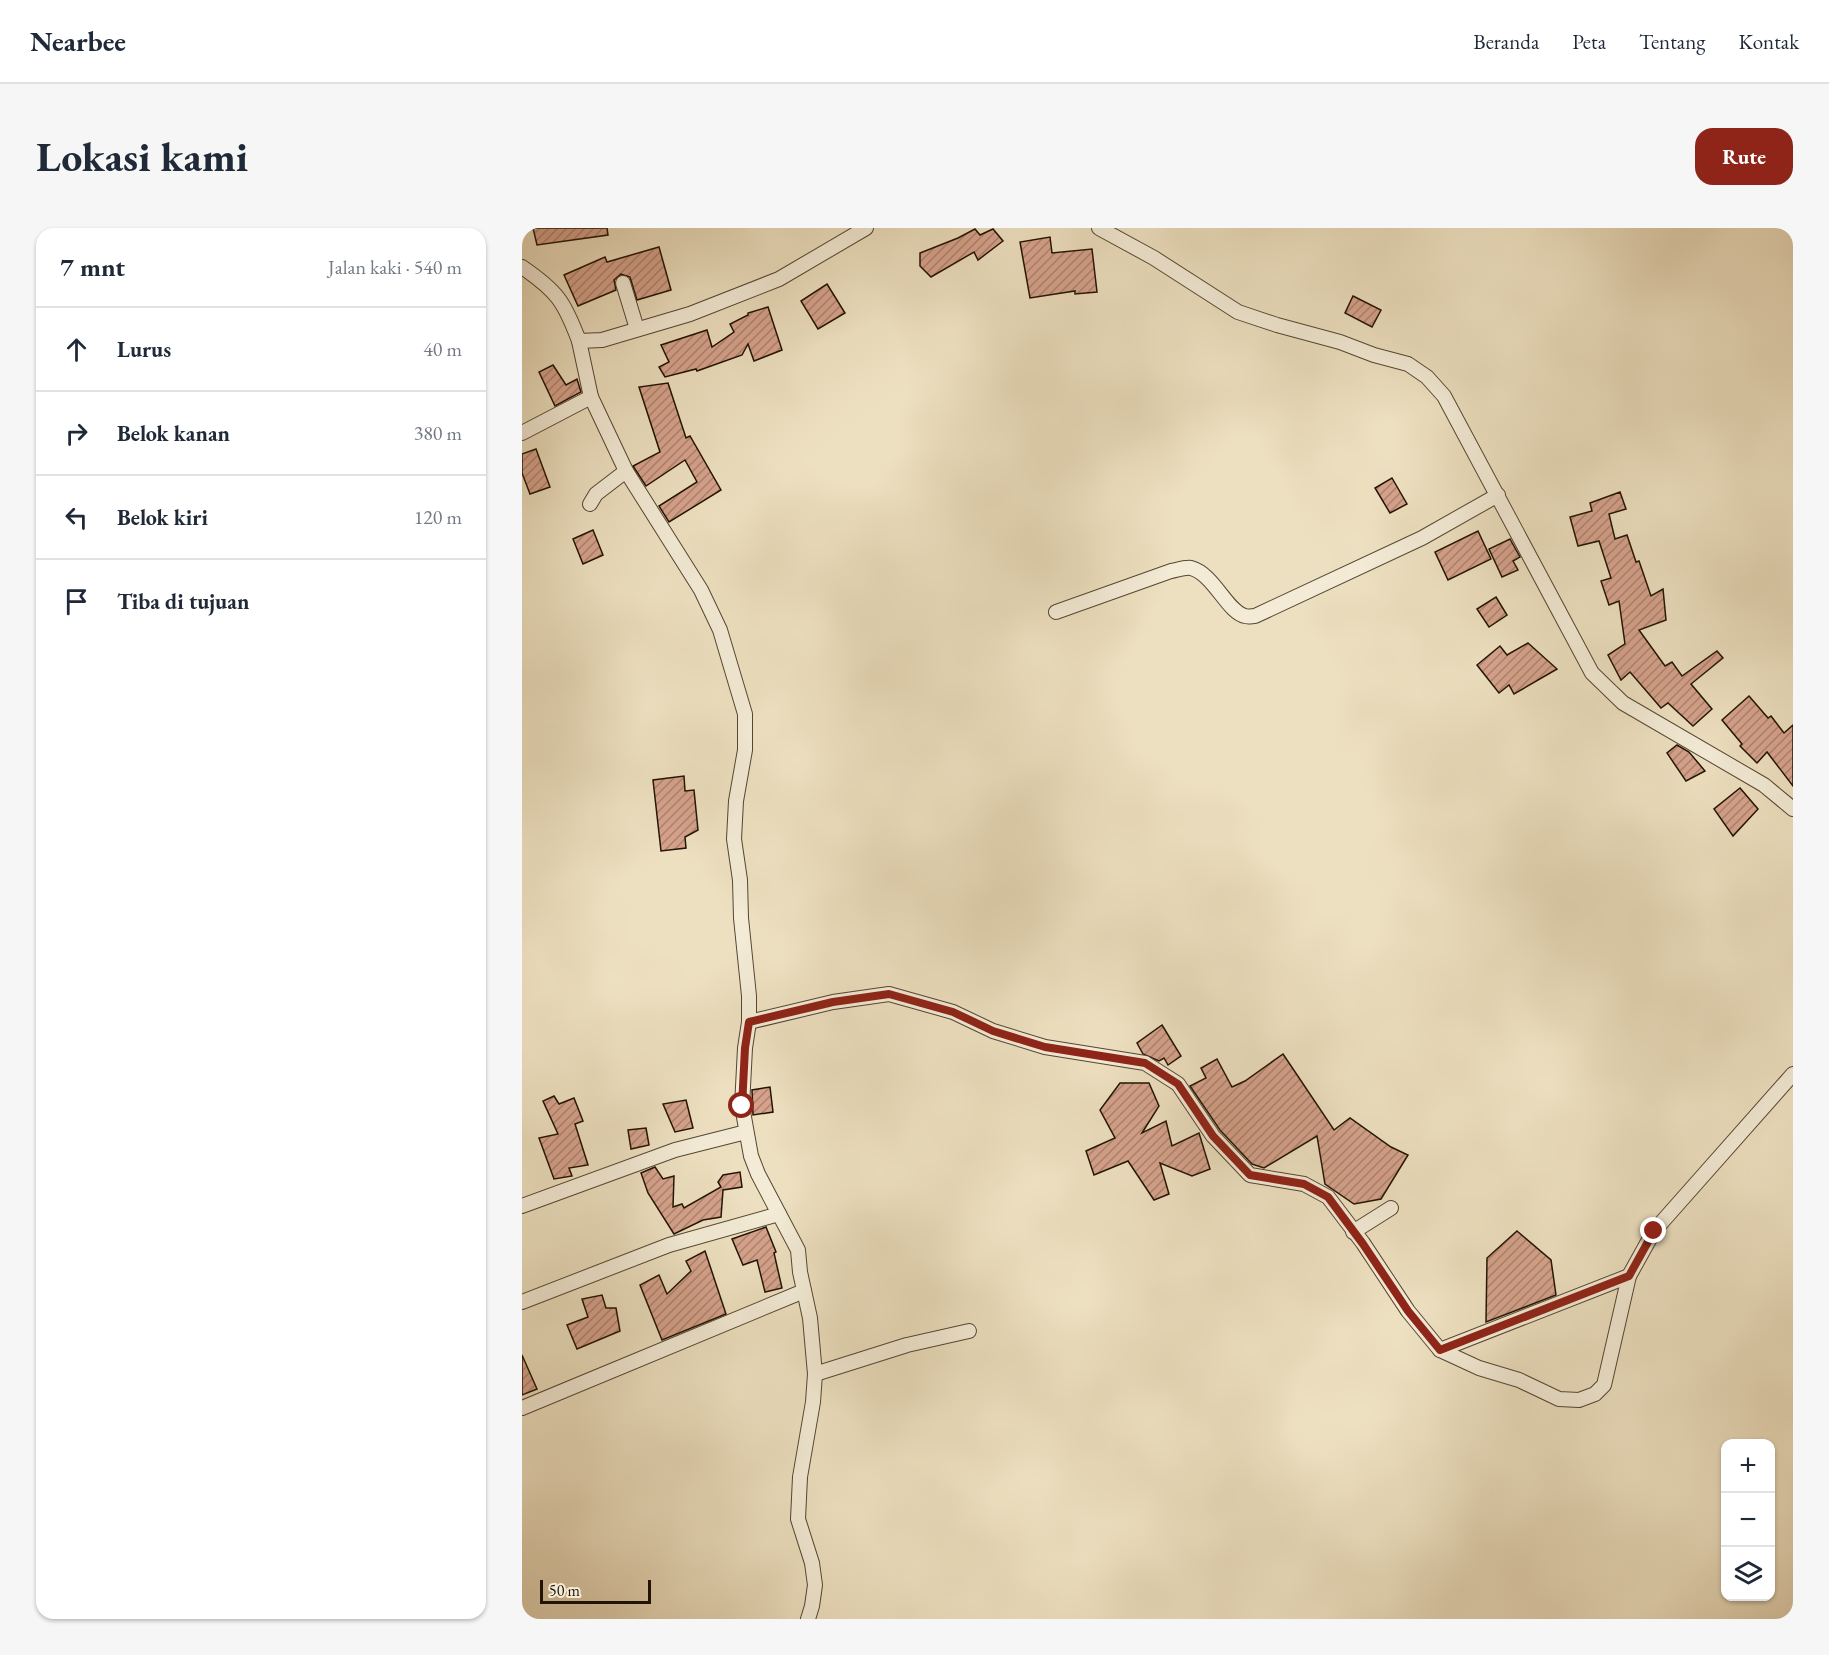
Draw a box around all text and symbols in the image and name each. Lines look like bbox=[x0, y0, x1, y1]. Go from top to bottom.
text: Nearbee bbox=[30, 23, 126, 59]
text: Beranda bbox=[1473, 28, 1539, 55]
text: Peta bbox=[1572, 28, 1606, 55]
text: Tentang bbox=[1639, 28, 1705, 55]
text: Kontak bbox=[1738, 28, 1799, 55]
button: Rute bbox=[1695, 128, 1793, 185]
text: Lokasi kami bbox=[36, 129, 248, 184]
text: 7 mnt bbox=[60, 250, 125, 284]
text: Jalan kaki · 540 m bbox=[328, 254, 462, 280]
icon: ahead bbox=[60, 333, 93, 366]
text: Lurus bbox=[117, 335, 171, 364]
text: 40 m bbox=[423, 336, 462, 362]
icon: right bbox=[60, 417, 93, 450]
text: Belok kanan bbox=[117, 419, 230, 448]
text: 380 m bbox=[414, 420, 462, 446]
icon: left bbox=[60, 501, 93, 534]
text: Belok kiri bbox=[117, 503, 208, 532]
text: 120 m bbox=[414, 504, 462, 530]
icon: arrive bbox=[60, 585, 93, 618]
text: Tiba di tujuan bbox=[117, 587, 249, 616]
route start bbox=[728, 1092, 754, 1118]
route end bbox=[1640, 1217, 1666, 1243]
map controls bbox=[1721, 1439, 1775, 1601]
button: + bbox=[1721, 1439, 1775, 1493]
button: − bbox=[1721, 1493, 1775, 1547]
button: layers bbox=[1721, 1547, 1775, 1601]
scale bar bbox=[540, 1577, 651, 1604]
text: 50 m bbox=[549, 1580, 580, 1601]

